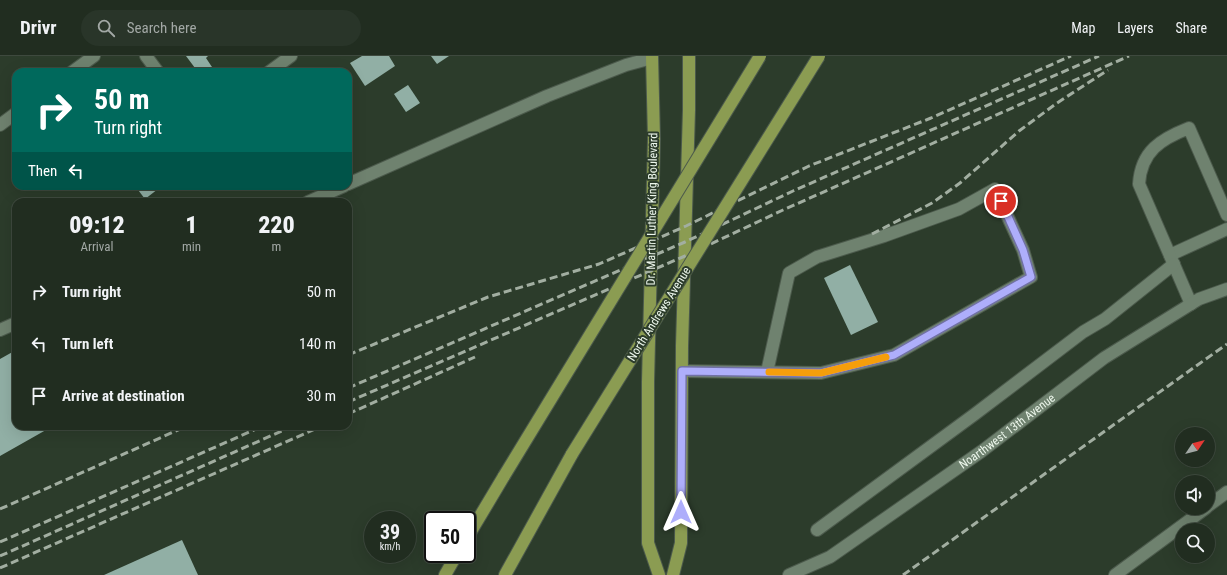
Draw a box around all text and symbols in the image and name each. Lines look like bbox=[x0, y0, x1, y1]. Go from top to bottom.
search box bbox=[81, 10, 361, 46]
text: Drivr bbox=[20, 16, 57, 39]
icon: search bbox=[95, 17, 117, 39]
text: Search here bbox=[127, 19, 196, 37]
text: Map bbox=[1071, 20, 1095, 36]
text: Layers bbox=[1117, 20, 1154, 36]
text: Share bbox=[1176, 20, 1207, 36]
text: 50 m bbox=[94, 83, 150, 116]
icon: right bbox=[28, 84, 80, 136]
text: Turn right bbox=[94, 117, 162, 138]
street label: Dr. Martin Luther King Boulevard bbox=[644, 132, 660, 285]
icon: left bbox=[65, 160, 87, 182]
text: Then bbox=[28, 162, 57, 180]
pin bbox=[984, 184, 1018, 218]
icon: arrive bbox=[990, 190, 1012, 212]
text: 09:12 bbox=[69, 211, 125, 239]
text: 1 bbox=[185, 211, 198, 239]
text: 220 bbox=[258, 211, 295, 239]
text: Arrival bbox=[80, 239, 114, 254]
text: min bbox=[182, 239, 201, 254]
text: m bbox=[272, 239, 281, 254]
street label: North Andrews Avenue bbox=[624, 264, 694, 363]
icon: right bbox=[28, 281, 50, 303]
text: Turn right bbox=[62, 283, 121, 301]
text: 50 m bbox=[306, 283, 336, 301]
icon: left bbox=[28, 333, 50, 355]
text: Turn left bbox=[62, 335, 113, 353]
text: 140 m bbox=[299, 335, 336, 353]
icon: arrive bbox=[28, 385, 50, 407]
text: Arrive at destination bbox=[62, 387, 185, 405]
text: 30 m bbox=[306, 387, 336, 405]
street label: Noarthwest 13th Avenue bbox=[956, 391, 1058, 472]
north arrow bbox=[1175, 427, 1215, 467]
map controls bbox=[1175, 427, 1215, 563]
button: sound bbox=[1175, 475, 1215, 515]
position arrow bbox=[660, 491, 702, 533]
speed limit sign: 50 bbox=[424, 511, 476, 563]
text: 39 bbox=[380, 520, 400, 544]
button: search bbox=[1175, 523, 1215, 563]
text: km/h bbox=[380, 541, 400, 552]

